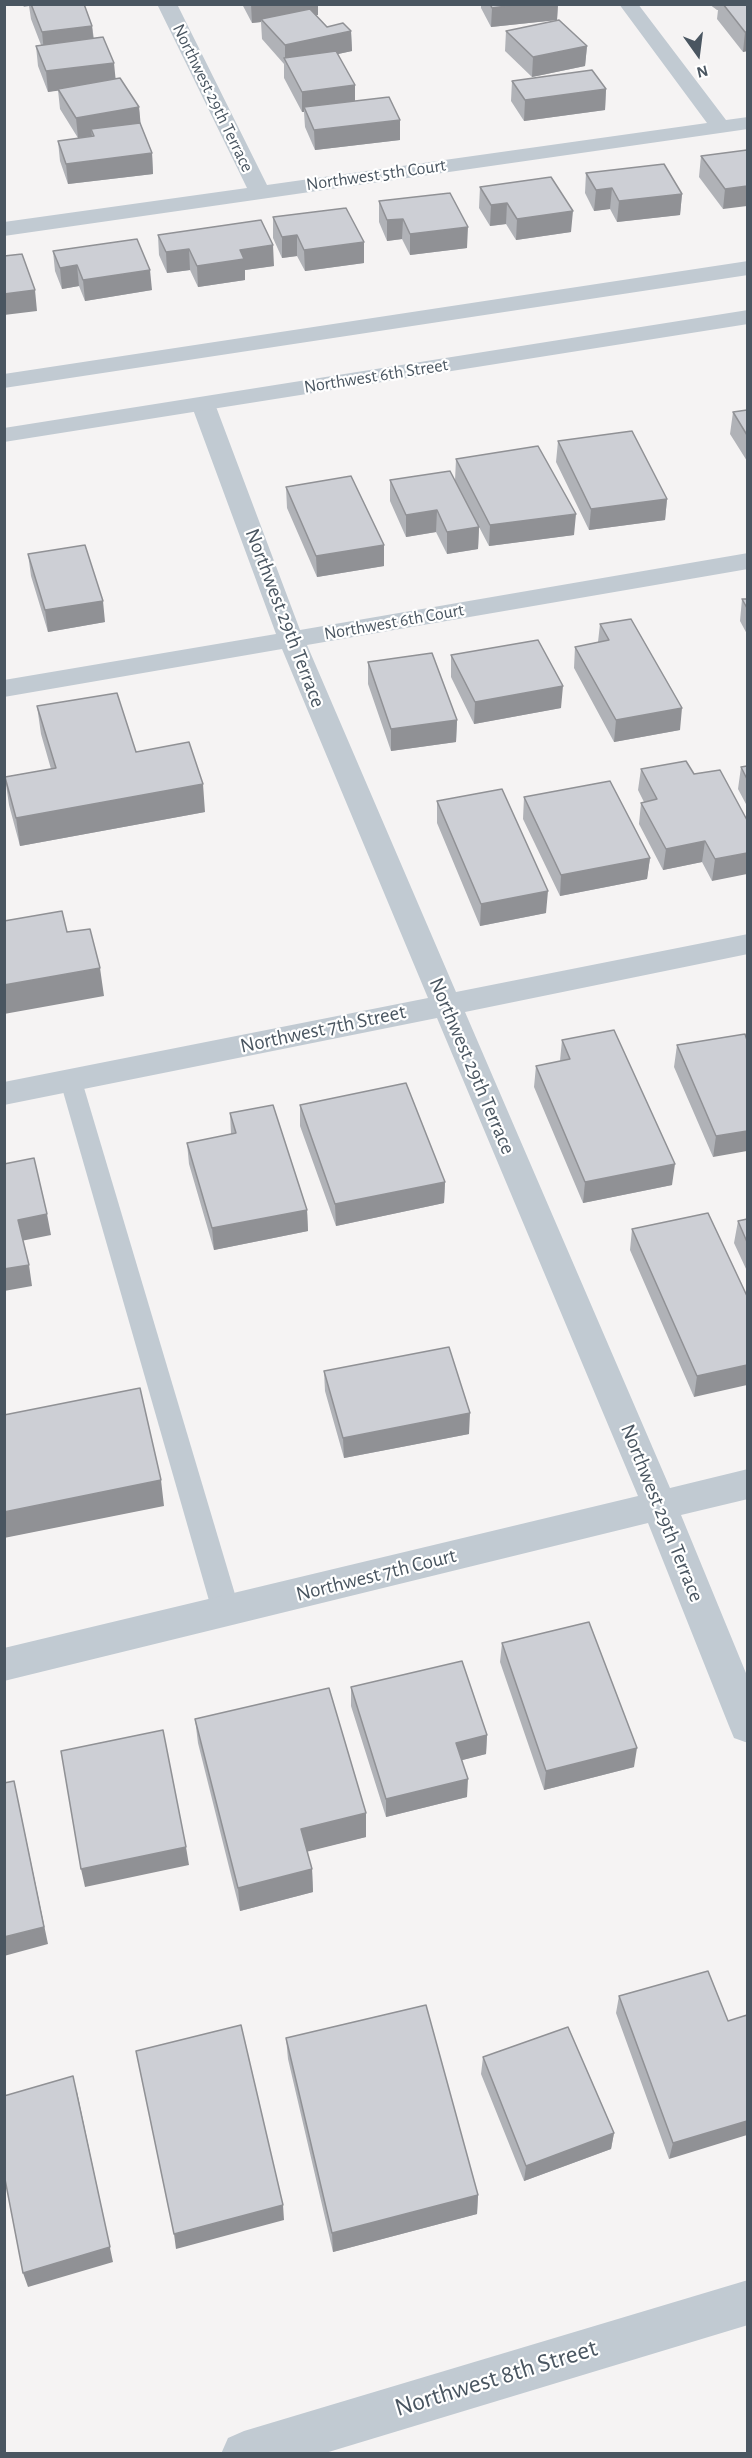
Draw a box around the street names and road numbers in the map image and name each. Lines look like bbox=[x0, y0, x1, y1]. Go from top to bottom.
street label: Northwest 29th Terrace bbox=[168, 20, 258, 176]
street label: Northwest 5th Court bbox=[305, 155, 447, 195]
street label: Northwest 6th Street bbox=[302, 354, 450, 398]
street label: Northwest 29th Terrace bbox=[239, 525, 331, 711]
street label: Northwest 6th Court bbox=[322, 599, 466, 645]
street label: Northwest 29th Terrace bbox=[423, 974, 521, 1158]
street label: Northwest 7th Street bbox=[238, 999, 408, 1059]
street label: Northwest 29th Terrace bbox=[615, 1420, 709, 1606]
street label: Northwest 7th Court bbox=[293, 1543, 459, 1607]
street label: Northwest 8th Street bbox=[391, 2332, 601, 2424]

